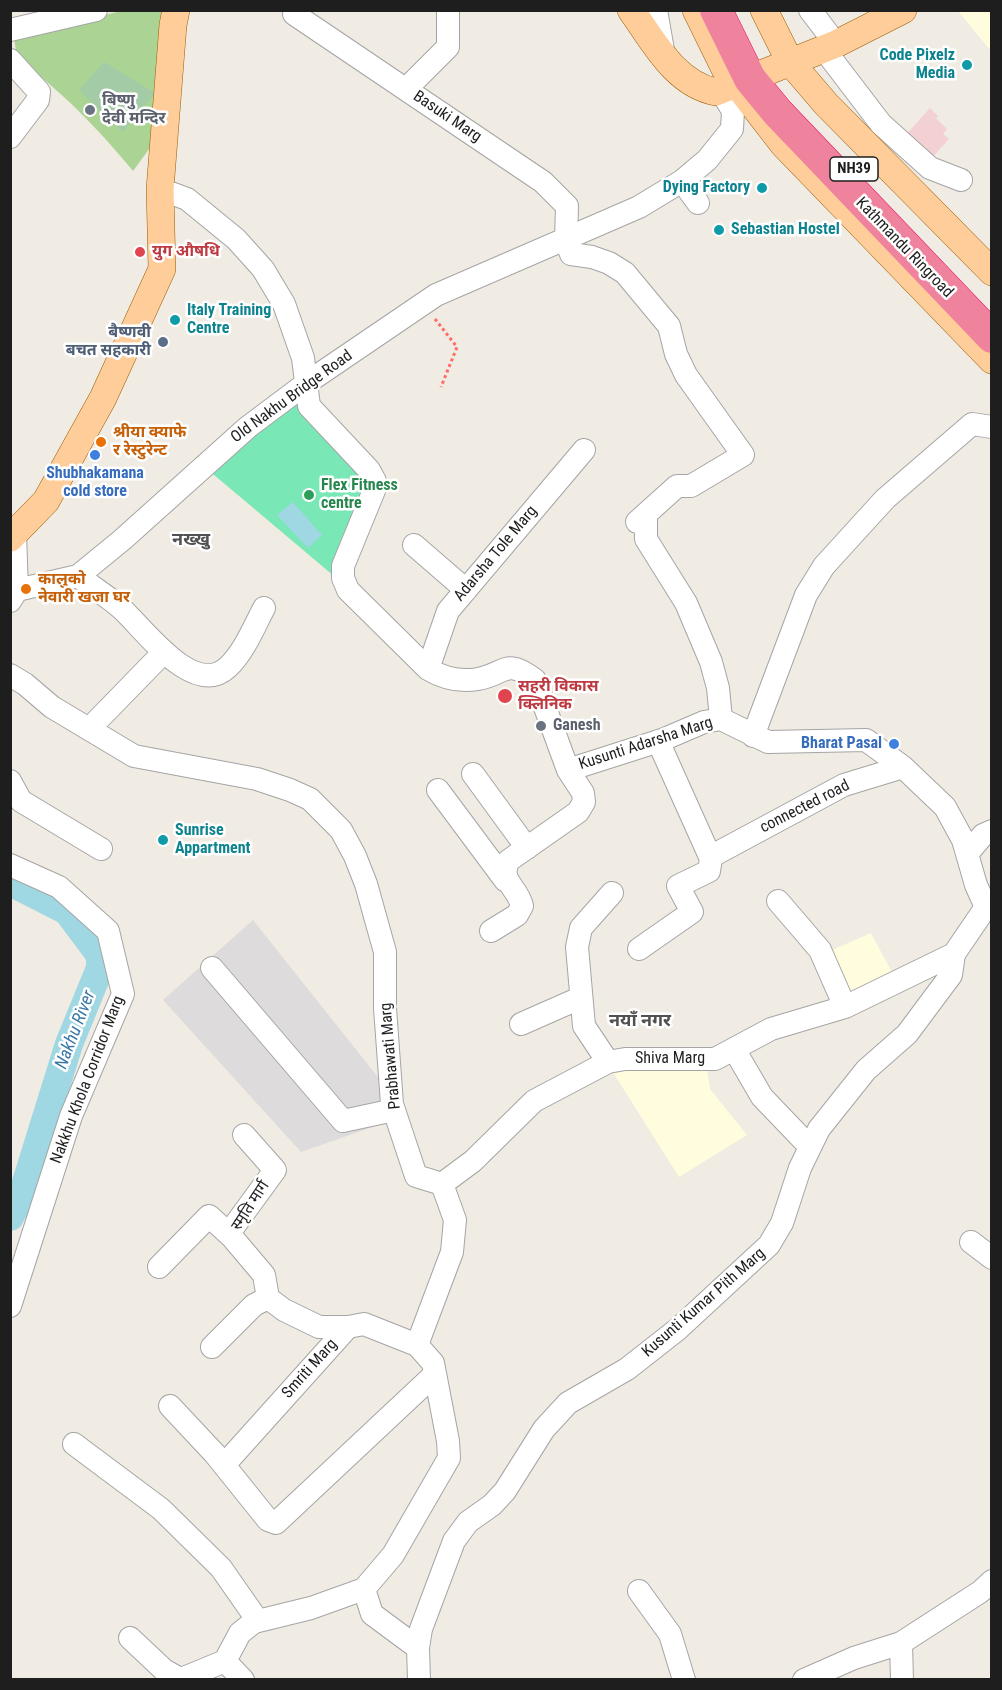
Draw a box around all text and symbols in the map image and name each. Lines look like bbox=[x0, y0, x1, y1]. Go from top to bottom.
place label: Code Pixelz Media bbox=[880, 46, 955, 84]
marker: Code Pixelz Media bbox=[960, 58, 974, 72]
street label: Basuki Marg bbox=[409, 87, 485, 147]
place label: बिष्णु देवी मन्दिर bbox=[102, 91, 165, 129]
marker: बिष्णु देवी मन्दिर bbox=[83, 103, 97, 117]
road number: NH39 bbox=[830, 157, 878, 181]
place label: Dying Factory bbox=[663, 178, 750, 198]
marker: Dying Factory bbox=[755, 181, 769, 195]
street label: Kathmandu Ringroad bbox=[851, 194, 957, 302]
place label: Sebastian Hostel bbox=[731, 220, 840, 240]
marker: Sebastian Hostel bbox=[712, 223, 726, 237]
place label: युग औषधि bbox=[152, 242, 220, 262]
marker: युग औषधि bbox=[133, 245, 147, 259]
place label: Italy Training Centre bbox=[187, 301, 271, 339]
marker: Italy Training Centre bbox=[168, 313, 182, 327]
place label: बैष्णवी बचत सहकारी bbox=[66, 323, 151, 361]
marker: बैष्णवी बचत सहकारी bbox=[156, 335, 170, 349]
street label: Old Nakhu Bridge Road bbox=[228, 347, 356, 447]
place label: श्रीया क्याफे र रेस्टुरेन्ट bbox=[113, 423, 186, 461]
marker: श्रीया क्याफे र रेस्टुरेन्ट bbox=[94, 435, 108, 449]
marker: Shubhakamana cold store bbox=[88, 448, 102, 462]
place label: Shubhakamana cold store bbox=[46, 464, 144, 502]
place label: Flex Fitness centre bbox=[321, 476, 398, 514]
marker: Flex Fitness centre bbox=[302, 488, 316, 502]
street label: Adarsha Tole Marg bbox=[450, 502, 542, 606]
district label: नख्खु bbox=[172, 529, 210, 551]
place label: कालुको नेवारी खजा घर bbox=[38, 570, 130, 608]
marker: कालुको नेवारी खजा घर bbox=[19, 582, 33, 596]
place label: सहरी विकास क्लिनिक bbox=[518, 677, 598, 715]
marker: सहरी विकास क्लिनिक bbox=[496, 687, 514, 705]
street label: Kusunti Adarsha Marg bbox=[577, 713, 715, 775]
place label: Ganesh bbox=[553, 716, 601, 736]
marker: Ganesh bbox=[534, 719, 548, 733]
place label: Bharat Pasal bbox=[801, 734, 882, 754]
marker: Bharat Pasal bbox=[887, 737, 901, 751]
street label: connected road bbox=[757, 776, 853, 838]
place label: Sunrise Appartment bbox=[175, 821, 250, 859]
marker: Sunrise Appartment bbox=[156, 833, 170, 847]
water label: Nakhu River bbox=[51, 988, 101, 1072]
street label: Nakkhu Khola Corridor Marg bbox=[47, 993, 129, 1167]
street label: Prabhawati Marg bbox=[377, 1002, 405, 1110]
district label: नयाँ नगर bbox=[609, 1010, 671, 1032]
street label: Shiva Marg bbox=[635, 1049, 705, 1069]
street label: स्मृति मार्ग bbox=[228, 1178, 274, 1234]
street label: Kusunti Kumar Pith Marg bbox=[639, 1244, 769, 1362]
street label: Smriti Marg bbox=[278, 1335, 342, 1403]

